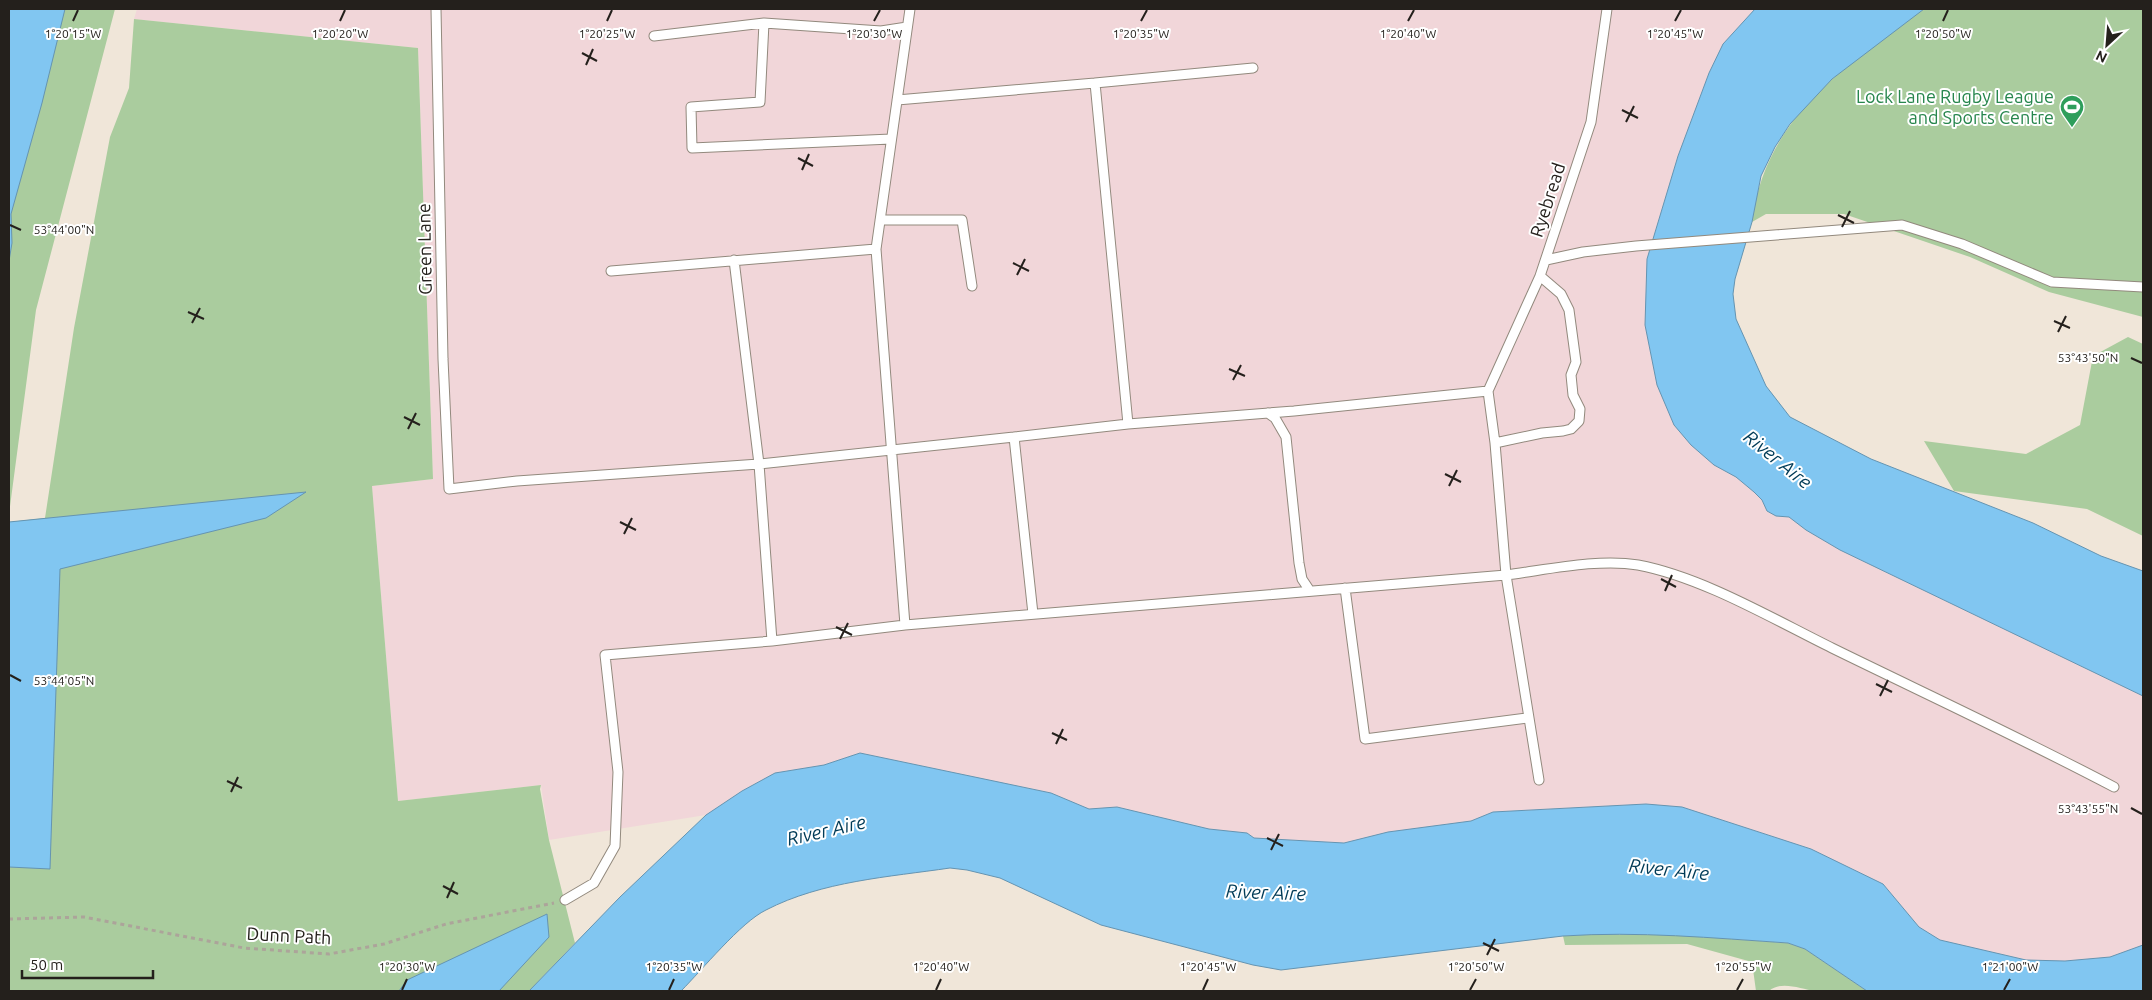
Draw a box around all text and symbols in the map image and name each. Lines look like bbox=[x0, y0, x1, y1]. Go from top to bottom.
north arrow bbox=[2082, 20, 2132, 70]
text: 1°20'15"W bbox=[45, 27, 101, 40]
text: 1°20'20"W bbox=[312, 27, 368, 40]
text: 1°20'25"W bbox=[579, 27, 635, 40]
text: 1°20'30"W bbox=[846, 27, 902, 40]
text: 1°20'35"W bbox=[1113, 27, 1169, 40]
text: 1°20'40"W bbox=[1380, 27, 1436, 40]
text: 1°20'45"W bbox=[1647, 27, 1703, 40]
text: 1°20'50"W bbox=[1915, 27, 1971, 40]
text: N bbox=[2093, 47, 2110, 66]
place label: Lock Lane Rugby League and Sports Centre bbox=[1856, 86, 2054, 127]
sports icon: Lock Lane Rugby League and Sports Centre bbox=[2059, 94, 2085, 128]
street label: Ryebread bbox=[1526, 160, 1568, 239]
street label: Green Lane bbox=[413, 203, 435, 295]
text: 53°44'00"N bbox=[34, 223, 94, 236]
text: 53°43'50"N bbox=[2058, 351, 2118, 364]
water label: River Aire bbox=[1740, 425, 1816, 493]
text: 53°44'05"N bbox=[34, 674, 94, 687]
text: 53°43'55"N bbox=[2058, 802, 2118, 815]
water label: River Aire bbox=[784, 810, 868, 850]
water label: River Aire bbox=[1628, 854, 1711, 884]
water label: River Aire bbox=[1225, 880, 1307, 904]
street label: Dunn Path bbox=[246, 923, 332, 947]
scale bar bbox=[22, 948, 154, 980]
text: 50 m bbox=[30, 956, 63, 973]
text: 1°20'30"W bbox=[379, 960, 435, 973]
text: 1°20'35"W bbox=[646, 960, 702, 973]
text: 1°20'40"W bbox=[913, 960, 969, 973]
text: 1°20'45"W bbox=[1180, 960, 1236, 973]
text: 1°20'50"W bbox=[1448, 960, 1504, 973]
text: 1°20'55"W bbox=[1715, 960, 1771, 973]
text: 1°21'00"W bbox=[1982, 960, 2038, 973]

